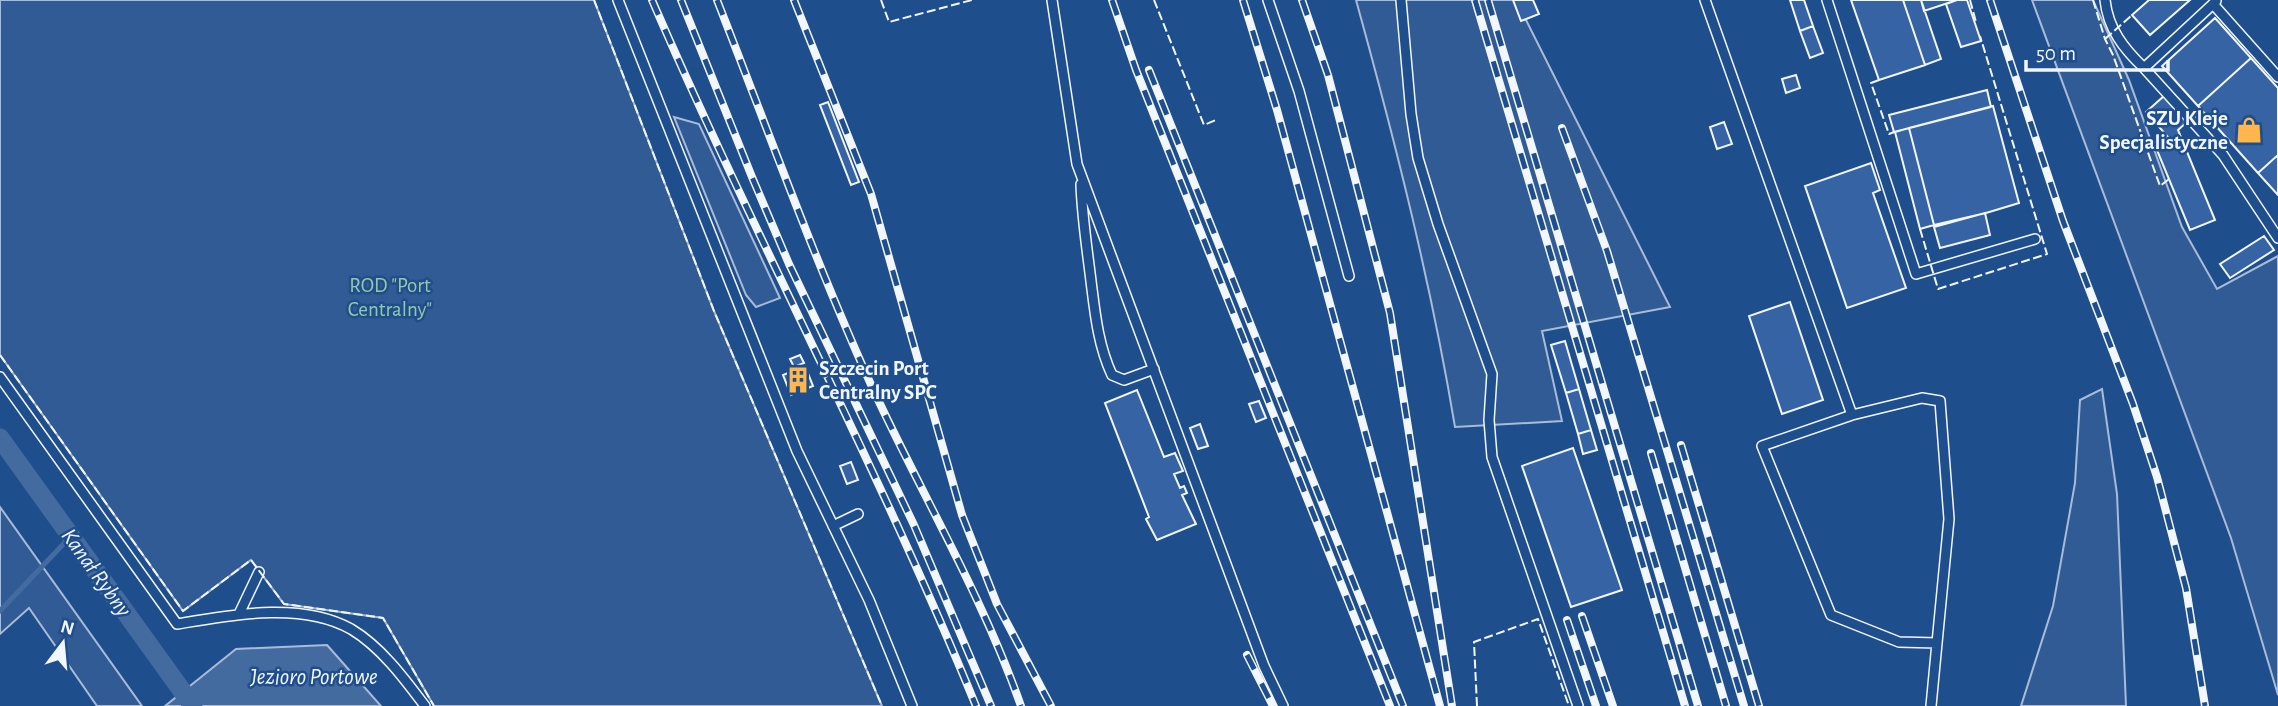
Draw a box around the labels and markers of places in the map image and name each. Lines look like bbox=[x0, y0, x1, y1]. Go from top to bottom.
place label: SZU Kleje Specjalistyczne bbox=[2099, 108, 2228, 153]
shop icon: SZU Kleje Specjalistyczne bbox=[2234, 115, 2264, 145]
place label: Szczecin Port Centralny SPC bbox=[819, 358, 937, 403]
building icon: Szczecin Port Centralny SPC bbox=[783, 365, 813, 395]

